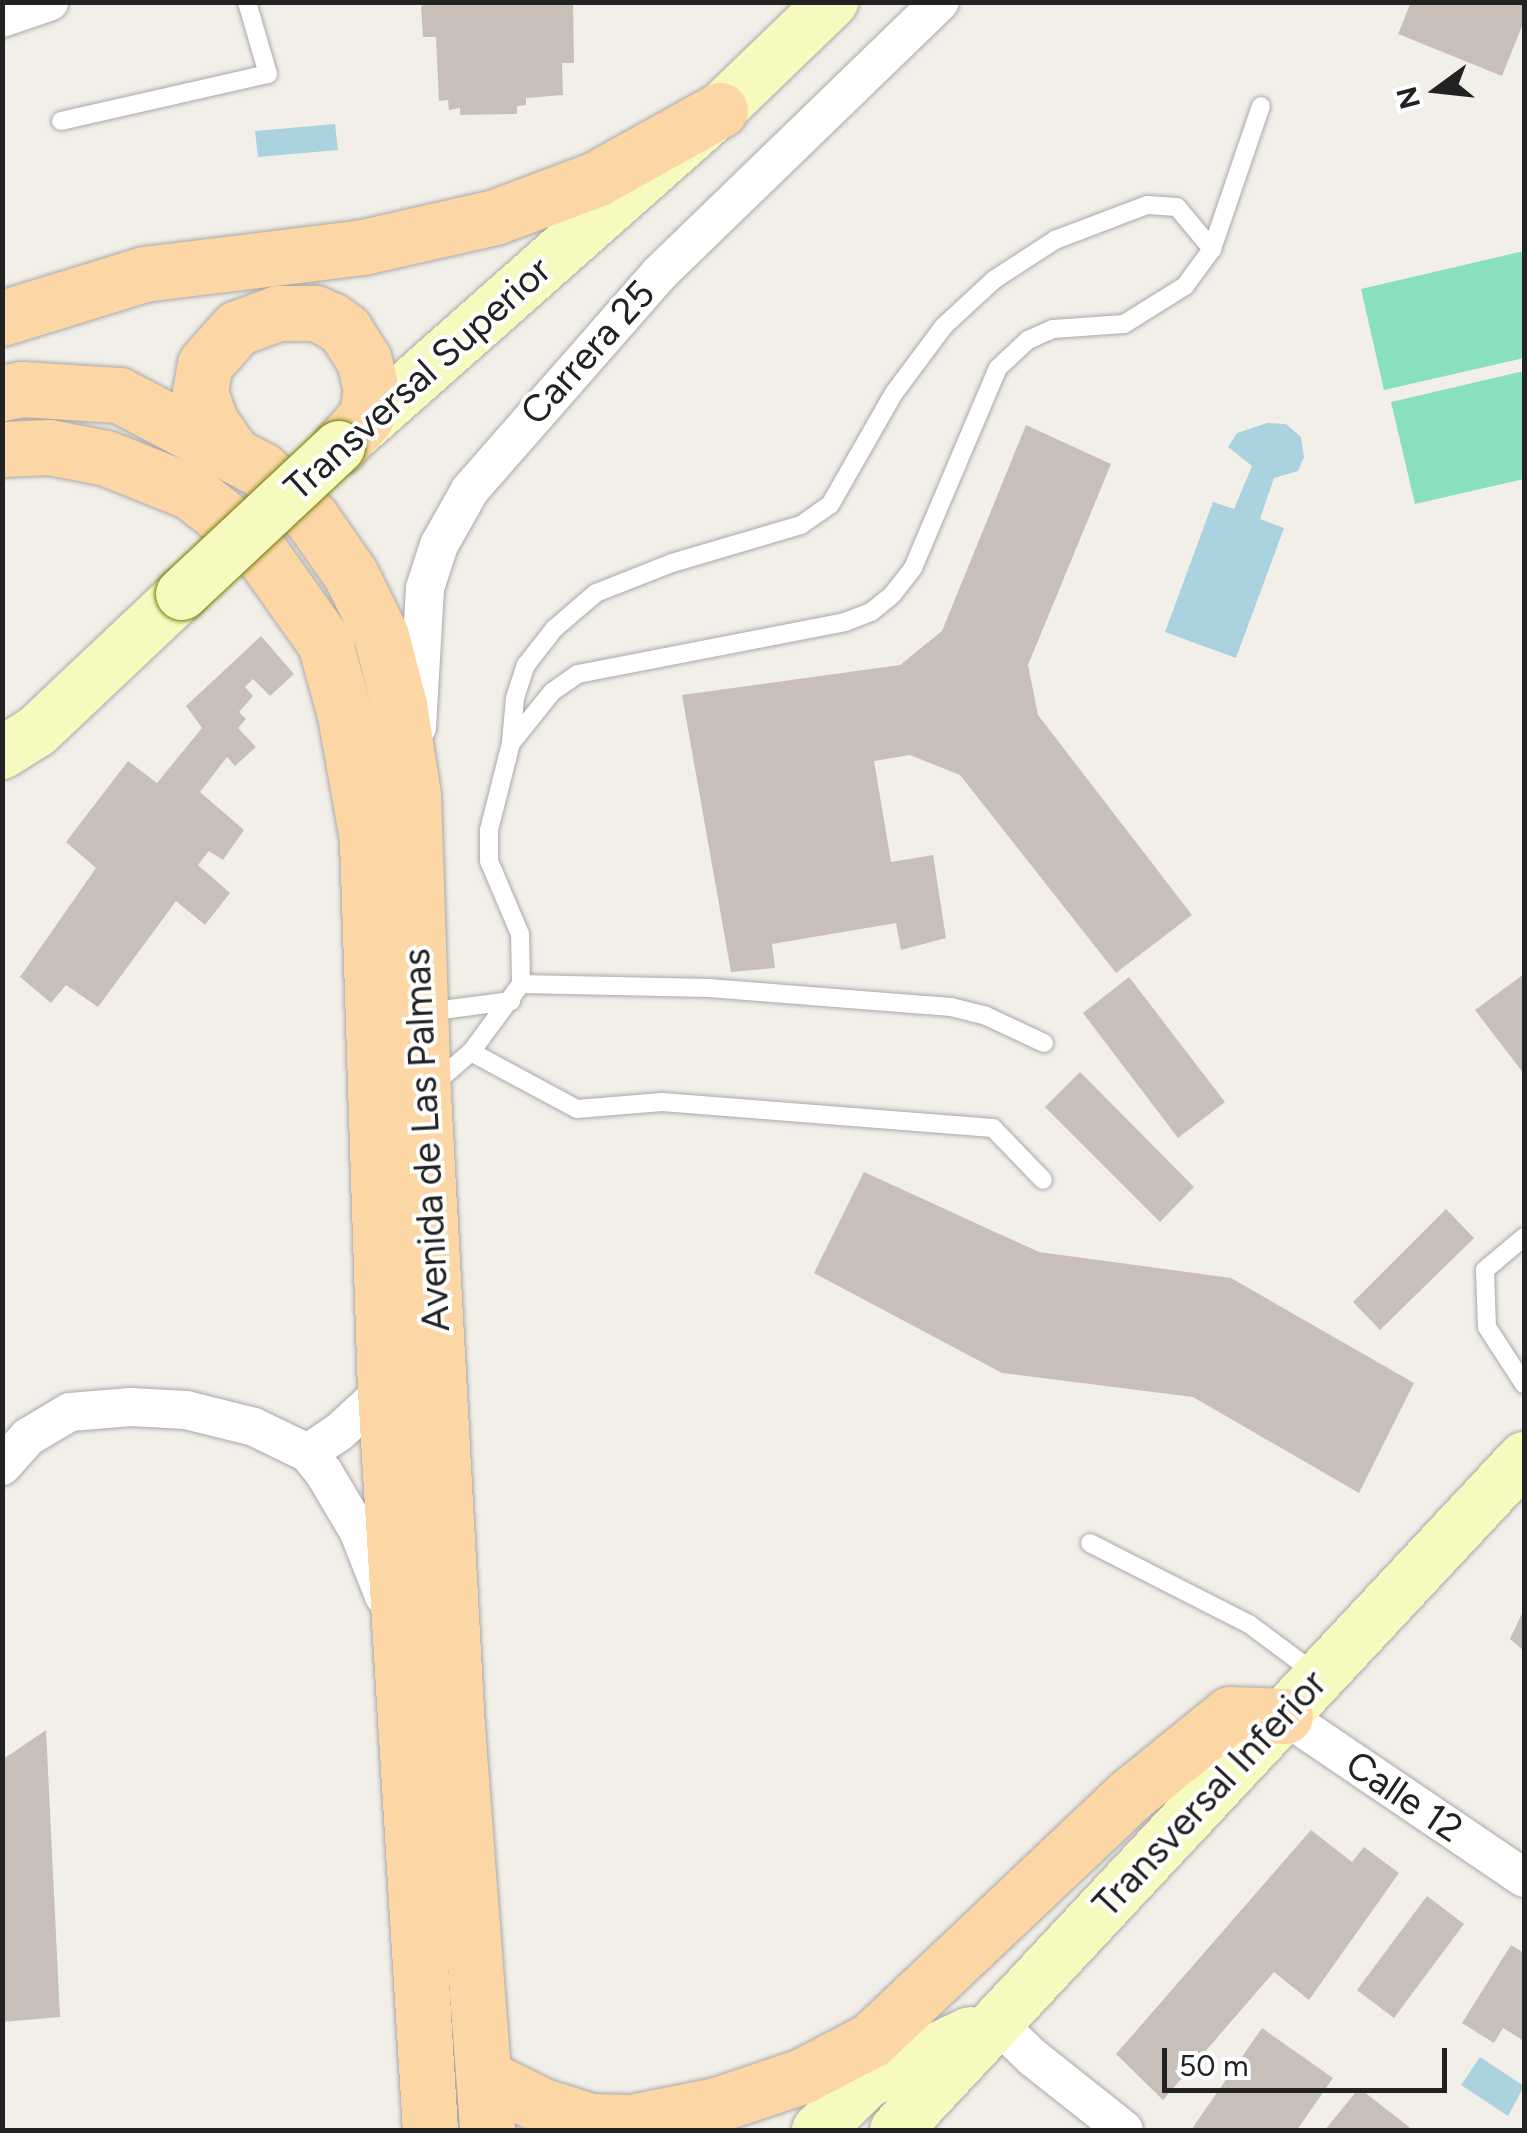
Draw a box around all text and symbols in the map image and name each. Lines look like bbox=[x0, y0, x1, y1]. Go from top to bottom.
north arrow bbox=[1387, 40, 1487, 140]
text: N bbox=[1389, 83, 1427, 113]
street label: Transversal Superior bbox=[276, 248, 560, 510]
street label: Carrera 25 bbox=[512, 272, 664, 434]
street label: Avenida de Las Palmas bbox=[394, 947, 460, 1333]
street label: Transversal Inferior bbox=[1084, 1661, 1336, 1927]
street label: Calle 12 bbox=[1337, 1742, 1471, 1852]
scale bar bbox=[1167, 2028, 1452, 2090]
text: 50 m bbox=[1179, 2047, 1248, 2084]

